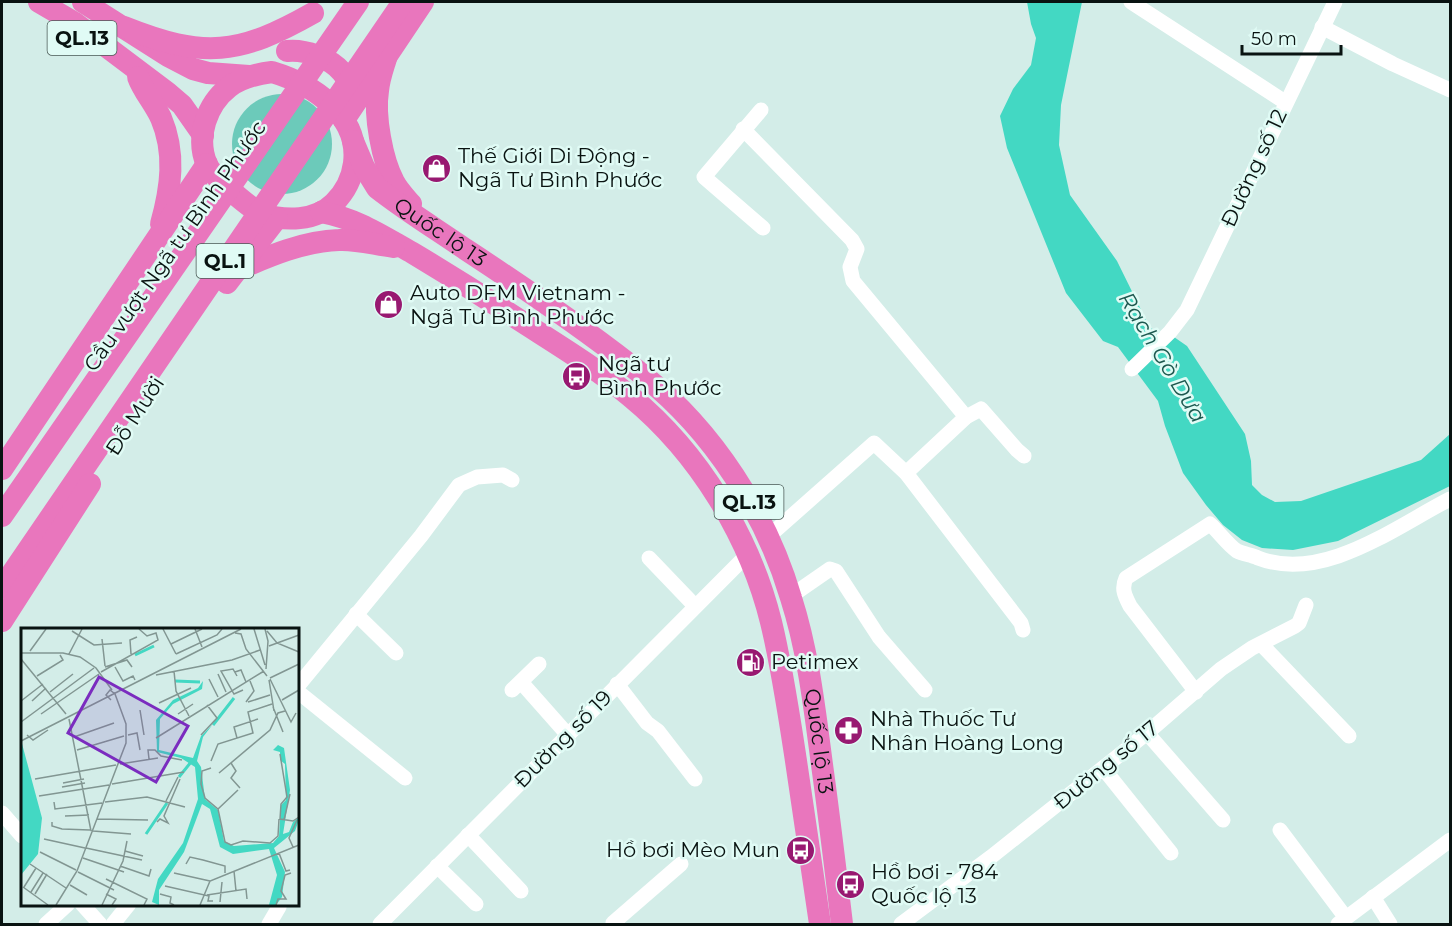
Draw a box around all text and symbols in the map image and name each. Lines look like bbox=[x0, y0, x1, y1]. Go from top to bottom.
scale bar bbox=[1242, 18, 1341, 56]
road number: QL.13 bbox=[48, 21, 116, 55]
text: 50 m bbox=[1251, 28, 1297, 50]
street label: Đường số 12 bbox=[1215, 105, 1292, 231]
street label: Cầu vượt Ngã tư Bình Phước bbox=[78, 116, 271, 376]
place label: Thế Giới Di Động - Ngã Tư Bình Phước bbox=[458, 143, 662, 192]
shop icon: Thế Giới Di Động - Ngã Tư Bình Phước bbox=[421, 152, 453, 184]
street label: Quốc lộ 13 bbox=[389, 192, 491, 272]
road number: QL.1 bbox=[196, 244, 254, 278]
place label: Auto DFM Vietnam - Ngã Tư Bình Phước bbox=[410, 280, 626, 329]
water label: Rạch Gò Dưa bbox=[1113, 287, 1212, 428]
shop icon: Auto DFM Vietnam - Ngã Tư Bình Phước bbox=[373, 289, 405, 321]
place label: Ngã tư Bình Phước bbox=[598, 351, 721, 400]
bus stop icon: Ngã tư Bình Phước bbox=[561, 360, 593, 392]
street label: Đỗ Mười bbox=[100, 372, 169, 460]
road number: QL.13 bbox=[714, 485, 783, 519]
inset map bbox=[21, 628, 298, 905]
fuel station icon: Petimex bbox=[734, 646, 766, 678]
place label: Petimex bbox=[771, 649, 859, 674]
street label: Đường số 19 bbox=[509, 685, 617, 793]
street label: Quốc lộ 13 bbox=[800, 687, 839, 795]
place label: Nhà Thuốc Tư Nhân Hoàng Long bbox=[870, 706, 1064, 755]
pharmacy icon: Nhà Thuốc Tư Nhân Hoàng Long bbox=[833, 715, 865, 747]
street label: Đường số 17 bbox=[1048, 715, 1163, 814]
bus stop icon: Hồ bơi Mèo Mun bbox=[785, 834, 817, 866]
place label: Hồ bơi Mèo Mun bbox=[606, 837, 780, 862]
place label: Hồ bơi - 784 Quốc lộ 13 bbox=[871, 859, 998, 908]
bus stop icon: Hồ bơi - 784 Quốc lộ 13 bbox=[834, 868, 866, 900]

